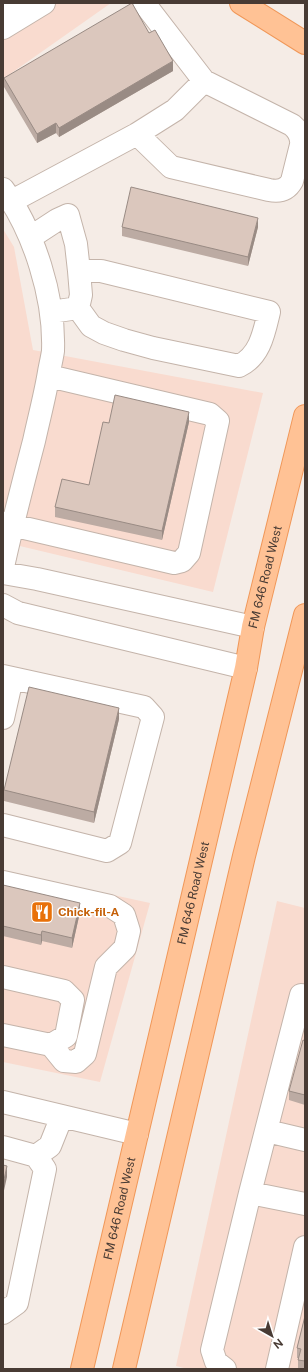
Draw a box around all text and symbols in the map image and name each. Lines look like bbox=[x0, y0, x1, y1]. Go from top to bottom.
street label: FM 646 Road West bbox=[246, 524, 285, 630]
street label: FM 646 Road West bbox=[175, 840, 212, 946]
restaurant icon: Chick-fil-A bbox=[29, 899, 55, 925]
place label: Chick-fil-A bbox=[58, 905, 120, 919]
street label: FM 646 Road West bbox=[101, 1155, 138, 1261]
north arrow bbox=[252, 1316, 292, 1356]
text: N bbox=[271, 1336, 285, 1351]

